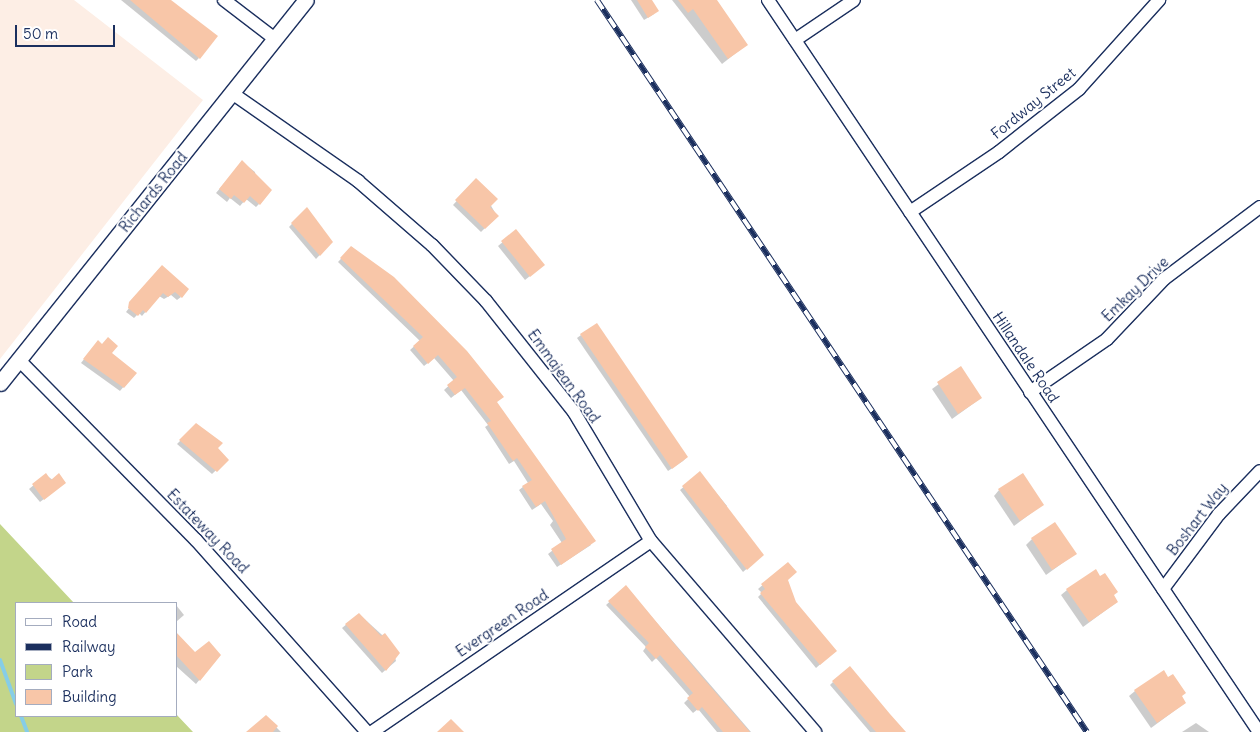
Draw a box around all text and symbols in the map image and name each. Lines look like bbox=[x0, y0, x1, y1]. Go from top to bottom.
scale bar bbox=[18, 15, 118, 47]
text: 50 m bbox=[23, 24, 58, 43]
street label: Fordway Street bbox=[987, 63, 1079, 143]
street label: Richards Road bbox=[115, 148, 191, 236]
street label: Emkay Drive bbox=[1098, 253, 1172, 325]
street label: Hillandale Road bbox=[989, 308, 1063, 406]
street label: Emmajean Road bbox=[524, 326, 604, 426]
street label: Boshart Way bbox=[1163, 479, 1231, 559]
street label: Estateway Road bbox=[163, 485, 253, 577]
street label: Evergreen Road bbox=[452, 585, 552, 661]
legend bbox=[15, 602, 178, 717]
text: Road bbox=[62, 612, 97, 631]
text: Railway bbox=[62, 637, 116, 656]
text: Park bbox=[62, 662, 93, 681]
text: Building bbox=[62, 687, 117, 706]

